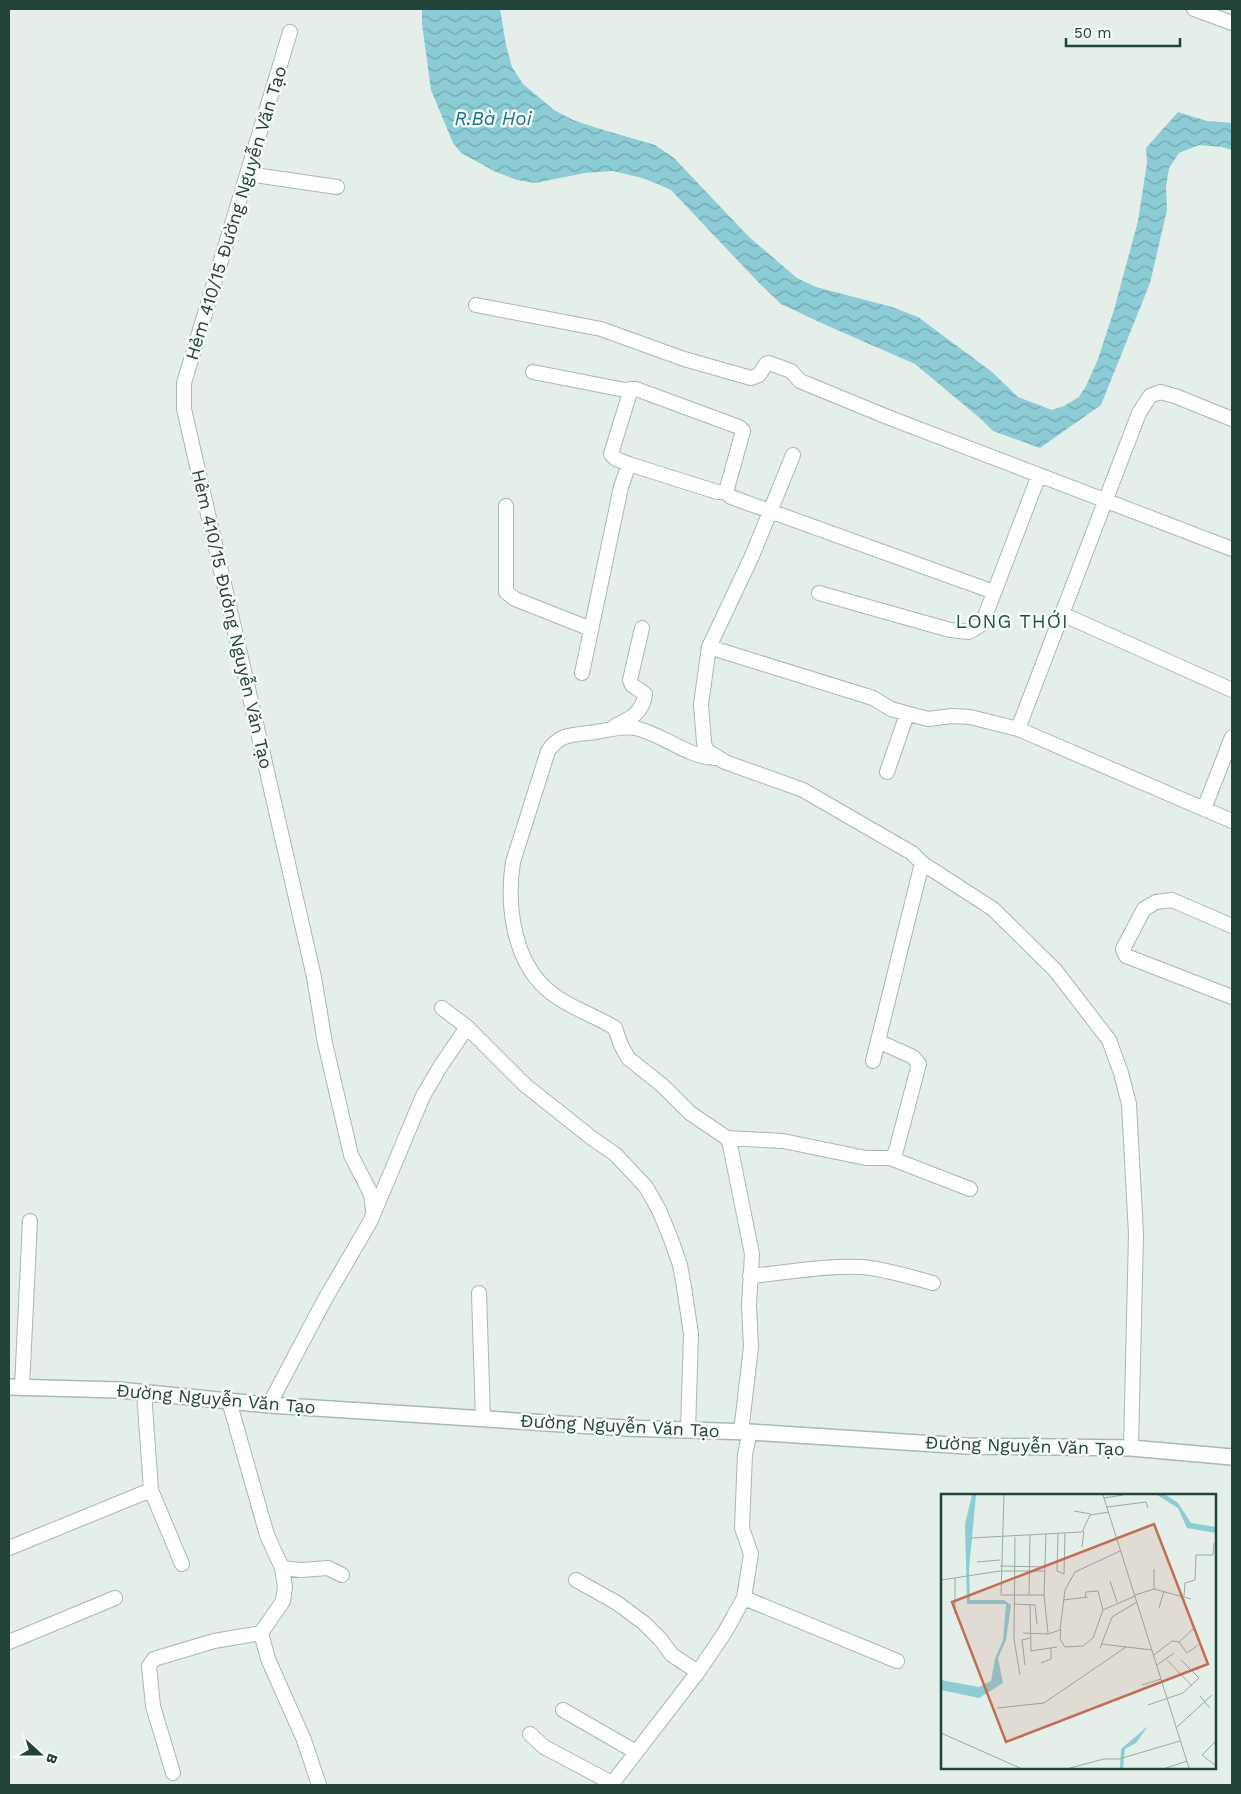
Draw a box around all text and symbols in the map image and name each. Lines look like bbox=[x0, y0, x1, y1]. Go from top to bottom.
scale bar bbox=[1066, 15, 1180, 47]
text: 50 m bbox=[1074, 24, 1111, 42]
street label: Hẻm 410/15 Đường Nguyễn Văn Tạo bbox=[181, 63, 290, 363]
water label: R.Bà Hoi bbox=[454, 107, 533, 130]
street label: Hẻm 410/15 Đường Nguyễn Văn Tạo bbox=[188, 467, 277, 771]
district label: LONG THỚI bbox=[955, 610, 1069, 633]
street label: Đường Nguyễn Văn Tạo bbox=[116, 1379, 316, 1418]
street label: Đường Nguyễn Văn Tạo bbox=[520, 1410, 720, 1441]
street label: Đường Nguyễn Văn Tạo bbox=[925, 1432, 1125, 1459]
inset map bbox=[941, 1494, 1216, 1769]
north arrow bbox=[15, 1729, 65, 1779]
text: B bbox=[43, 1751, 61, 1766]

